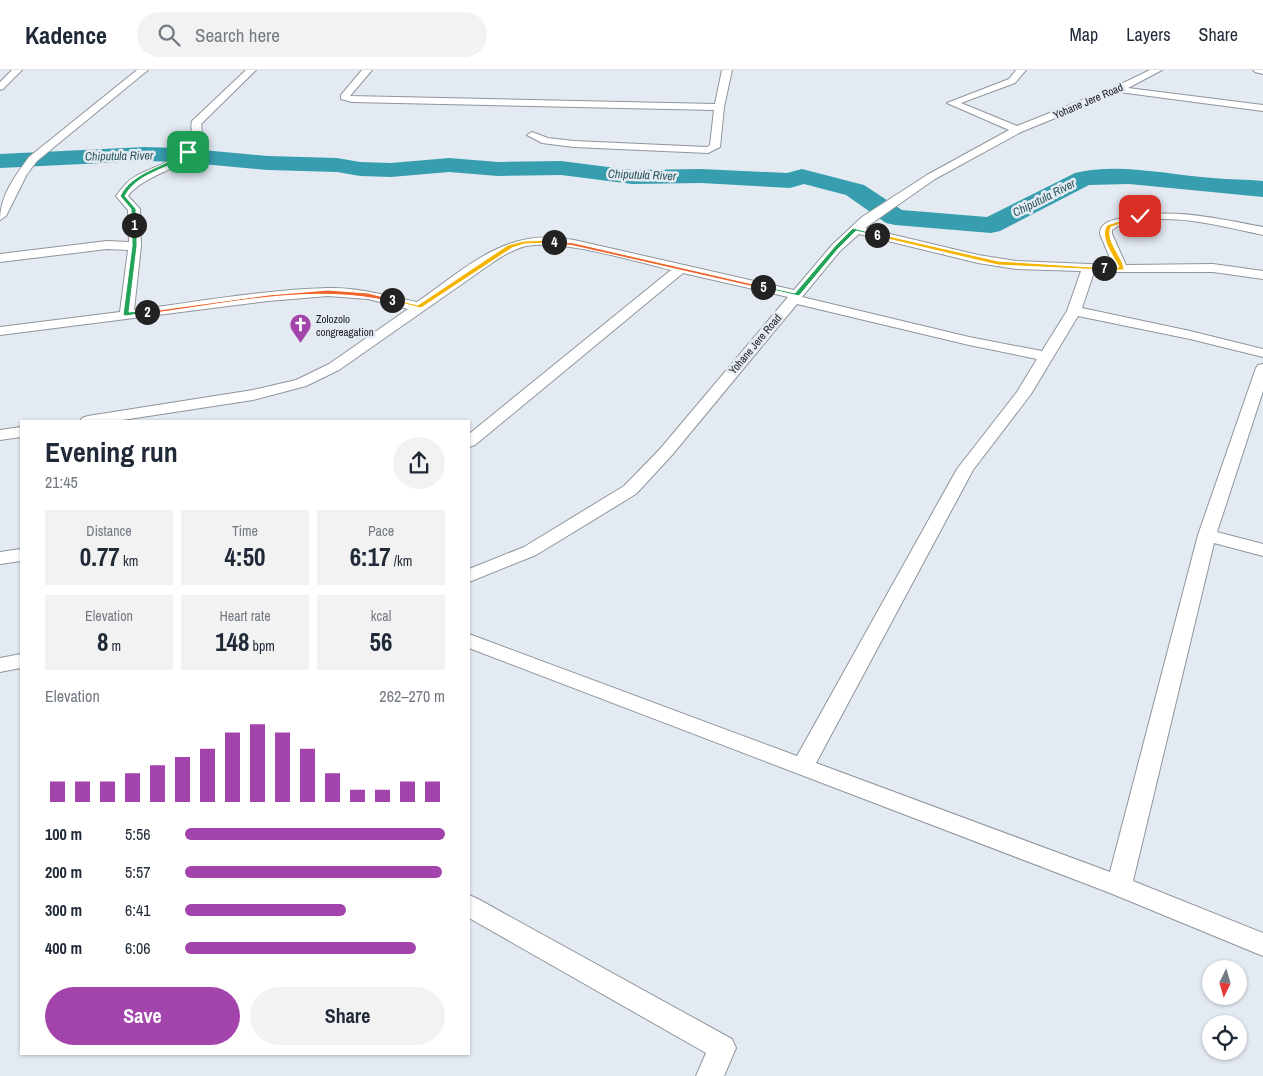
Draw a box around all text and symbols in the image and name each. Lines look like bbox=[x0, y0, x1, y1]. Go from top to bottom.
search box bbox=[137, 12, 487, 57]
text: Kadence bbox=[25, 19, 107, 51]
icon: search bbox=[155, 21, 183, 49]
text: Search here bbox=[195, 22, 280, 48]
text: Map bbox=[1070, 22, 1098, 47]
text: Layers bbox=[1126, 22, 1171, 47]
text: Share bbox=[1199, 22, 1238, 47]
street label: Yohane Jere Road bbox=[1051, 80, 1125, 122]
pin bbox=[167, 131, 209, 173]
icon: arrive bbox=[174, 138, 202, 166]
water label: Chiputula River bbox=[85, 147, 154, 165]
water label: Chiputula River bbox=[608, 166, 677, 184]
water label: Chiputula River bbox=[1010, 175, 1079, 221]
pin bbox=[1119, 195, 1161, 237]
icon: check bbox=[1126, 202, 1154, 230]
pin: 1 bbox=[122, 212, 146, 238]
text: 1 bbox=[131, 216, 138, 234]
pin: 6 bbox=[864, 222, 890, 248]
text: 6 bbox=[874, 226, 881, 244]
pin: 4 bbox=[542, 230, 566, 254]
text: 4 bbox=[551, 233, 558, 251]
pin: 7 bbox=[1092, 256, 1116, 280]
text: 7 bbox=[1101, 259, 1108, 277]
pin: 5 bbox=[750, 274, 776, 300]
text: 5 bbox=[760, 278, 767, 296]
pin: 3 bbox=[380, 288, 404, 312]
text: 3 bbox=[389, 291, 396, 309]
pin: 2 bbox=[134, 300, 160, 324]
text: 2 bbox=[144, 303, 151, 321]
street label: Yohane Jere Road bbox=[726, 311, 784, 377]
place label: Zolozolo congreagation bbox=[316, 312, 374, 339]
church icon: Zolozolo congreagation bbox=[288, 313, 312, 344]
text: Evening run bbox=[45, 433, 178, 471]
button: share bbox=[393, 437, 445, 489]
text: 21:45 bbox=[45, 471, 78, 493]
text: Distance bbox=[86, 522, 132, 540]
text: Time bbox=[232, 522, 258, 540]
text: Pace bbox=[368, 522, 394, 540]
text: 0.77 bbox=[80, 540, 120, 574]
text: 4:50 bbox=[224, 540, 266, 574]
text: 6:17 bbox=[350, 540, 391, 574]
text: km bbox=[120, 552, 138, 570]
text: /km bbox=[391, 552, 412, 570]
text: Elevation bbox=[85, 607, 133, 625]
text: Heart rate bbox=[219, 607, 271, 625]
text: kcal bbox=[371, 607, 391, 625]
text: 8 bbox=[97, 625, 108, 659]
text: 148 bbox=[215, 625, 249, 659]
text: 56 bbox=[370, 625, 392, 659]
text: m bbox=[108, 637, 121, 655]
text: bpm bbox=[249, 637, 275, 655]
text: Elevation bbox=[45, 685, 100, 707]
text: 262–270 m bbox=[379, 685, 445, 707]
text: 100 m bbox=[45, 823, 82, 845]
text: 5:56 bbox=[125, 823, 151, 845]
text: 200 m bbox=[45, 861, 82, 883]
text: 5:57 bbox=[125, 861, 151, 883]
text: 300 m bbox=[45, 899, 82, 921]
text: 6:41 bbox=[125, 899, 151, 921]
text: 400 m bbox=[45, 937, 82, 959]
text: 6:06 bbox=[125, 937, 151, 959]
north arrow bbox=[1202, 960, 1248, 1005]
map controls bbox=[1202, 960, 1247, 1060]
button: Save bbox=[45, 987, 240, 1045]
button: Share bbox=[250, 987, 445, 1045]
button: locate bbox=[1202, 1015, 1247, 1060]

